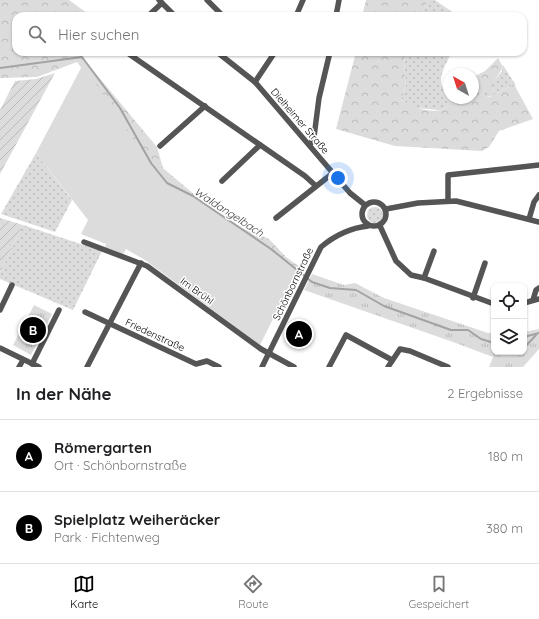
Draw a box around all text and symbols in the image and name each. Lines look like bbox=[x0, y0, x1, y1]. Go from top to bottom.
search box bbox=[12, 12, 527, 56]
icon: search bbox=[26, 23, 48, 45]
text: Hier suchen bbox=[58, 25, 139, 44]
north arrow bbox=[443, 68, 479, 104]
street label: Dielheimer Straße bbox=[268, 86, 332, 157]
your location bbox=[328, 168, 348, 188]
water label: Waldangelbach bbox=[192, 184, 267, 240]
street label: Schönbornstraße bbox=[270, 245, 316, 323]
street label: Im Brühl bbox=[178, 274, 216, 308]
map controls bbox=[491, 283, 527, 355]
button: locate bbox=[491, 283, 527, 319]
pin: B bbox=[20, 315, 46, 345]
street label: Friedenstraße bbox=[123, 316, 187, 355]
pin: A bbox=[286, 319, 312, 349]
button: layers bbox=[491, 319, 527, 355]
text: In der Nähe bbox=[16, 383, 112, 404]
text: 2 Ergebnisse bbox=[447, 385, 523, 401]
text: Römergarten bbox=[54, 438, 152, 457]
text: A bbox=[25, 448, 33, 464]
text: 180 m bbox=[488, 448, 523, 464]
text: Ort · Schönbornstraße bbox=[54, 457, 187, 473]
text: Spielplatz Weiheräcker bbox=[54, 510, 220, 529]
text: B bbox=[25, 520, 33, 536]
text: 380 m bbox=[486, 520, 523, 536]
text: Park · Fichtenweg bbox=[54, 529, 160, 545]
tab: Karte bbox=[70, 573, 98, 611]
tab: Route bbox=[238, 573, 268, 611]
tab: Gespeichert bbox=[409, 573, 469, 611]

